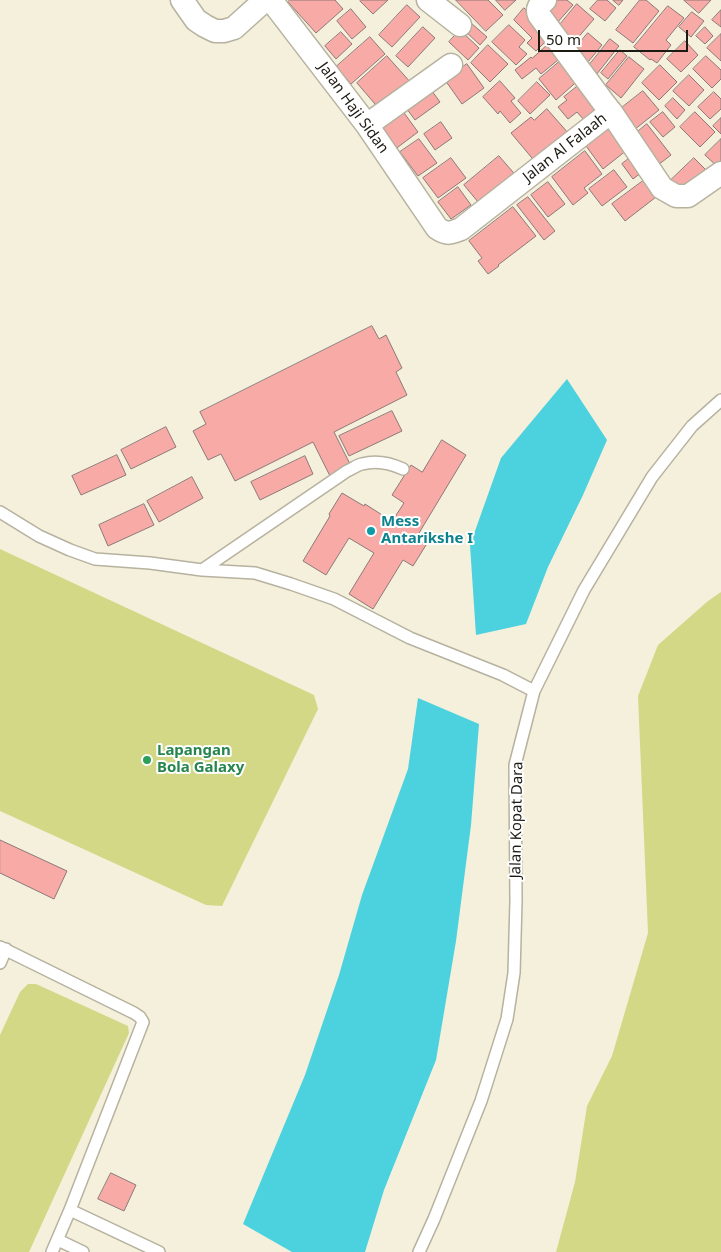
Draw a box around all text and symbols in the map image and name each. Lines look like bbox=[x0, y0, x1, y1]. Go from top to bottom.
scale bar bbox=[541, 20, 691, 52]
text: 50 m bbox=[546, 29, 581, 49]
street label: Jalan Haji Sidan bbox=[314, 59, 392, 157]
street label: Jalan Al Falaah bbox=[519, 110, 611, 186]
place label: Mess Antarikshe I bbox=[381, 513, 473, 548]
marker: Mess Antarikshe I bbox=[365, 525, 377, 537]
place label: Lapangan Bola Galaxy bbox=[157, 742, 244, 777]
marker: Lapangan Bola Galaxy bbox=[141, 754, 153, 766]
street label: Jalan Kopat Dara bbox=[507, 761, 527, 879]

